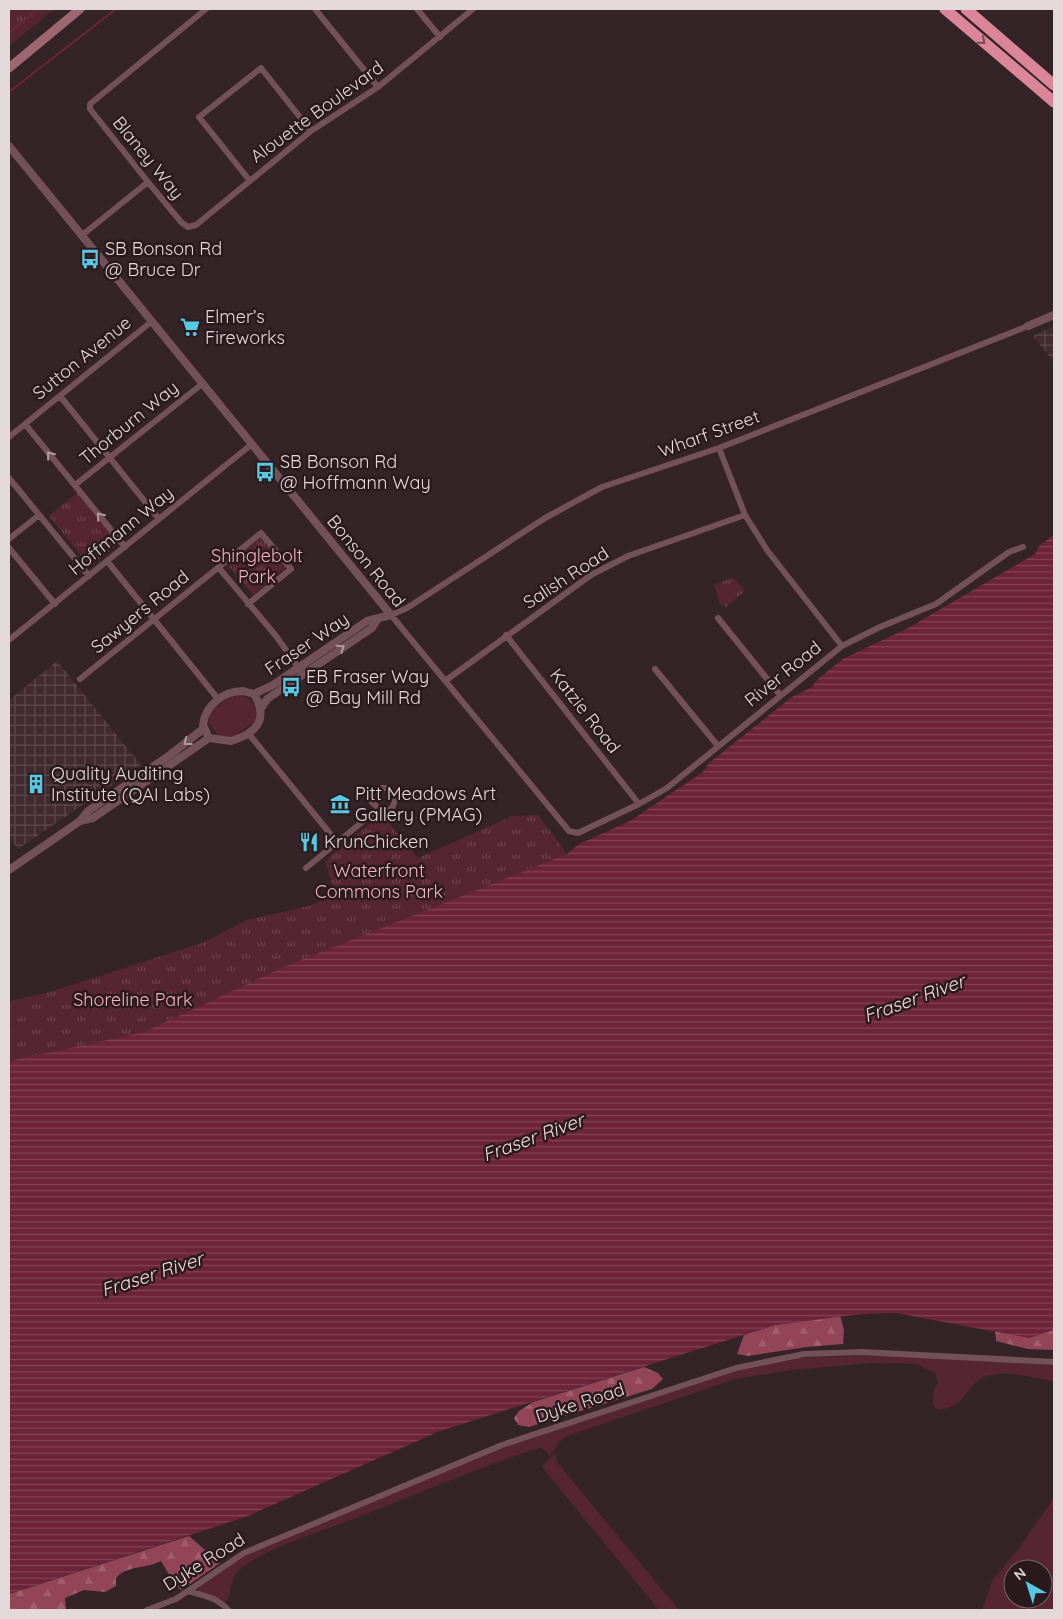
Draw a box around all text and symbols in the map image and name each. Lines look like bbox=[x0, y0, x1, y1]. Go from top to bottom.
one-way arrow bbox=[977, 35, 986, 44]
street label: Alouette Boulevard bbox=[246, 56, 388, 168]
street label: Blaney Way bbox=[108, 111, 189, 204]
place label: SB Bonson Rd @ Bruce Dr bbox=[105, 237, 222, 281]
bus stop icon: SB Bonson Rd @ Bruce Dr bbox=[79, 248, 101, 270]
place label: Elmer’s Fireworks bbox=[205, 305, 285, 349]
street label: Sutton Avenue bbox=[28, 311, 136, 404]
supermarket icon: Elmer’s Fireworks bbox=[179, 316, 201, 338]
street label: Thorburn Way bbox=[75, 376, 183, 470]
street label: Wharf Street bbox=[655, 405, 763, 462]
place label: SB Bonson Rd @ Hoffmann Way bbox=[280, 450, 431, 494]
one-way arrow bbox=[47, 452, 55, 461]
bus stop icon: SB Bonson Rd @ Hoffmann Way bbox=[254, 461, 276, 483]
street label: Hoffmann Way bbox=[64, 481, 178, 580]
street label: Bonson Road bbox=[322, 510, 411, 612]
one-way arrow bbox=[98, 513, 106, 522]
street label: Salish Road bbox=[519, 541, 613, 614]
park label: Shinglebolt Park bbox=[211, 544, 303, 588]
street label: Sawyers Road bbox=[86, 565, 193, 658]
street label: Fraser Way bbox=[260, 607, 353, 680]
street label: River Road bbox=[740, 636, 826, 712]
one-way arrow bbox=[335, 645, 345, 654]
street label: Katzie Road bbox=[545, 664, 626, 758]
place label: EB Fraser Way @ Bay Mill Rd bbox=[306, 665, 429, 709]
bus stop icon: EB Fraser Way @ Bay Mill Rd bbox=[280, 676, 302, 698]
one-way arrow bbox=[184, 737, 193, 745]
place label: Quality Auditing Institute (QAI Labs) bbox=[51, 762, 210, 806]
building icon: Quality Auditing Institute (QAI Labs) bbox=[25, 773, 47, 795]
place label: Pitt Meadows Art Gallery (PMAG) bbox=[355, 782, 496, 826]
museum icon: Pitt Meadows Art Gallery (PMAG) bbox=[329, 793, 351, 815]
place label: KrunChicken bbox=[324, 830, 429, 853]
restaurant icon: KrunChicken bbox=[298, 831, 320, 853]
park label: Waterfront Commons Park bbox=[315, 859, 443, 903]
water label: Fraser River bbox=[860, 968, 970, 1027]
park label: Shoreline Park bbox=[73, 988, 193, 1011]
water label: Fraser River bbox=[479, 1107, 589, 1166]
water label: Fraser River bbox=[98, 1245, 209, 1302]
street label: Dyke Road bbox=[532, 1377, 627, 1428]
street label: Dyke Road bbox=[159, 1527, 249, 1596]
north arrow bbox=[1003, 1559, 1053, 1609]
text: N bbox=[1010, 1564, 1029, 1584]

